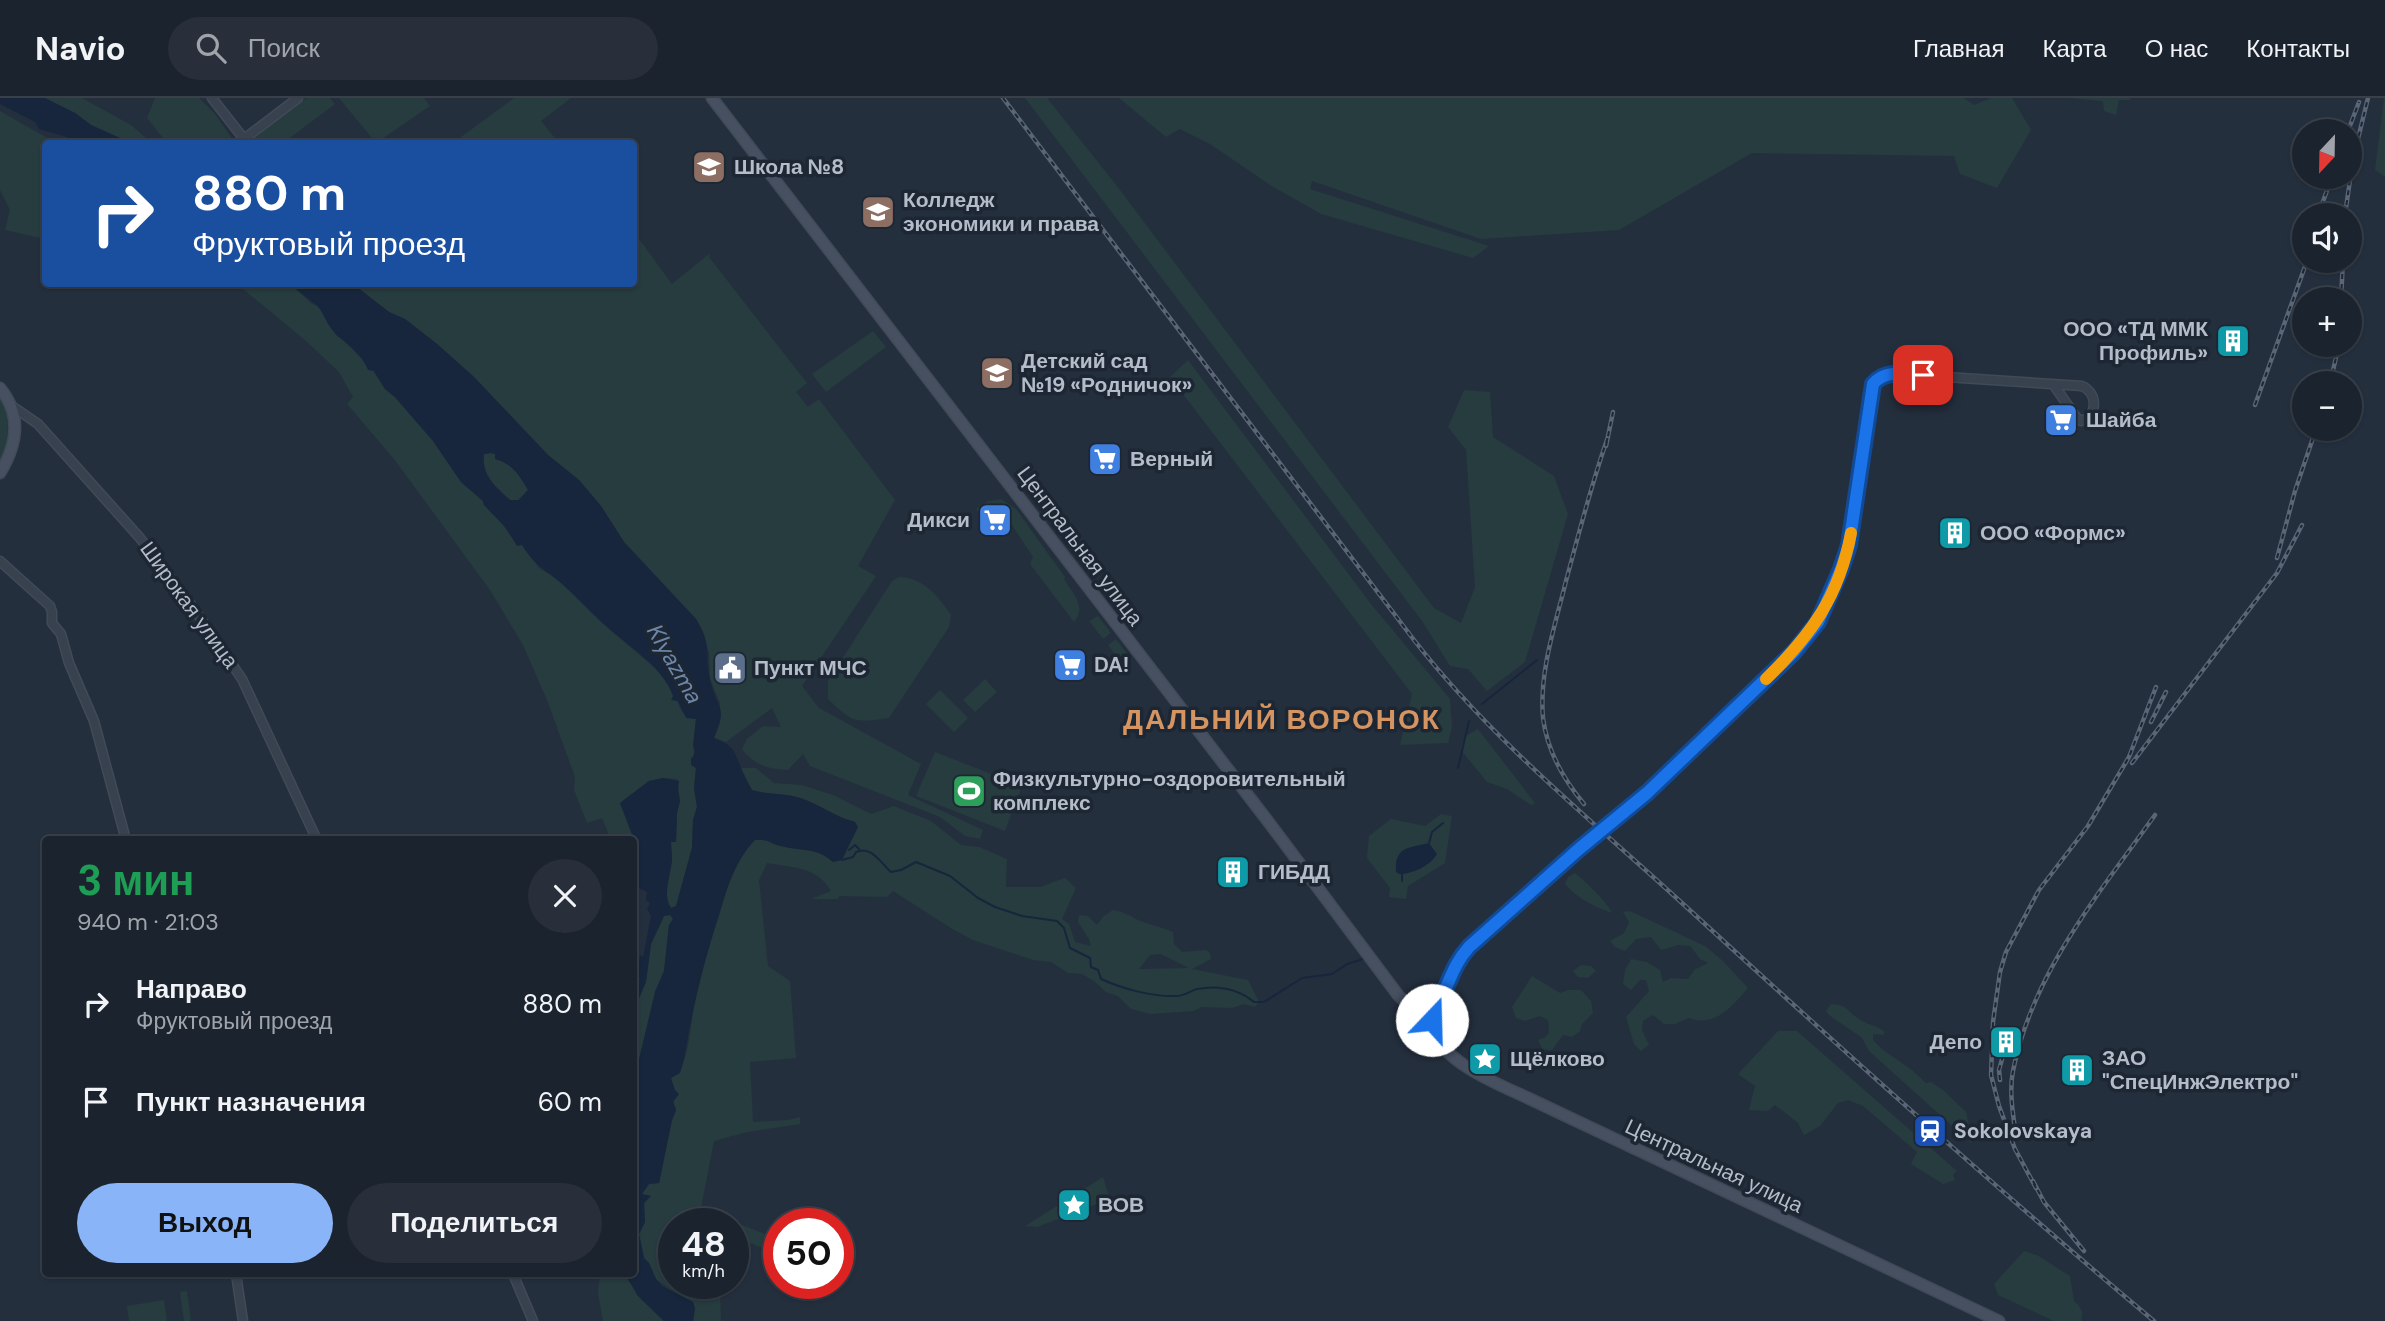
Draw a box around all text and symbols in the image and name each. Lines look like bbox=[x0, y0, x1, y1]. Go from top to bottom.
search box bbox=[168, 17, 658, 80]
text: Navio bbox=[35, 27, 126, 70]
icon: search bbox=[192, 29, 230, 67]
text: Поиск bbox=[248, 31, 320, 65]
text: Главная bbox=[1913, 33, 2004, 64]
text: Карта bbox=[2042, 33, 2107, 64]
text: О нас bbox=[2145, 33, 2208, 64]
text: Контакты bbox=[2246, 33, 2350, 64]
north arrow bbox=[2292, 119, 2362, 189]
map controls bbox=[2292, 119, 2362, 441]
school or university icon: Школа №8 bbox=[690, 148, 728, 186]
place label: Школа №8 bbox=[734, 153, 844, 181]
text: 880 m bbox=[192, 161, 346, 225]
icon: right bbox=[77, 168, 168, 259]
place label: Колледж экономики и права bbox=[903, 186, 1099, 238]
school or university icon: Колледж экономики и права bbox=[859, 193, 897, 231]
button: sound bbox=[2292, 203, 2362, 273]
text: Фруктовый проезд bbox=[192, 223, 465, 265]
button: + bbox=[2292, 287, 2362, 357]
place label: ООО «ТД ММК Профиль» bbox=[2063, 315, 2208, 367]
building icon: ООО «ТД ММК Профиль» bbox=[2214, 322, 2252, 360]
pin bbox=[1893, 345, 1953, 405]
place label: Детский сад №19 «Родничок» bbox=[1021, 347, 1192, 399]
school or university icon: Детский сад №19 «Родничок» bbox=[978, 354, 1016, 392]
icon: arrive bbox=[1904, 356, 1942, 394]
button: − bbox=[2292, 371, 2362, 441]
supermarket icon: Шайба bbox=[2042, 401, 2080, 439]
place label: Шайба bbox=[2086, 406, 2157, 434]
supermarket icon: Верный bbox=[1086, 440, 1124, 478]
place label: Верный bbox=[1130, 445, 1213, 473]
street label: Центральная улица bbox=[1011, 461, 1149, 632]
supermarket icon: Дикси bbox=[976, 501, 1014, 539]
place label: Дикси bbox=[907, 506, 970, 534]
building icon: ООО «Формс» bbox=[1936, 514, 1974, 552]
place label: ООО «Формс» bbox=[1980, 519, 2126, 547]
street label: Широкая улица bbox=[133, 536, 245, 674]
water label: Klyazma bbox=[640, 619, 710, 709]
supermarket icon: DA! bbox=[1051, 646, 1089, 684]
public building icon: Пункт МЧС bbox=[711, 649, 749, 687]
place label: DA! bbox=[1094, 651, 1129, 679]
place label: Пункт МЧС bbox=[754, 654, 867, 682]
district label: ДАЛЬНИЙ ВОРОНОК bbox=[1123, 701, 1441, 738]
place label: Физкультурно-оздоровительный комплекс bbox=[993, 765, 1346, 817]
sports icon: Физкультурно-оздоровительный комплекс bbox=[950, 772, 988, 810]
text: 3 мин bbox=[77, 853, 194, 908]
building icon: ГИБДД bbox=[1214, 853, 1252, 891]
place label: ГИБДД bbox=[1258, 858, 1330, 886]
button: close bbox=[528, 859, 602, 933]
text: 940 m · 21:03 bbox=[77, 907, 219, 937]
text: Направо bbox=[136, 972, 247, 1006]
position arrow bbox=[1395, 983, 1469, 1057]
icon: right bbox=[77, 985, 115, 1023]
text: 880 m bbox=[523, 987, 602, 1021]
text: Фруктовый проезд bbox=[136, 1006, 332, 1036]
building icon: Депо bbox=[1987, 1023, 2025, 1061]
place label: Депо bbox=[1930, 1028, 1982, 1056]
place icon: Щёлково bbox=[1466, 1040, 1504, 1078]
place label: ЗАО "СпецИнжЭлектро" bbox=[2102, 1044, 2298, 1096]
place label: Щёлково bbox=[1510, 1045, 1605, 1073]
building icon: ЗАО "СпецИнжЭлектро" bbox=[2058, 1051, 2096, 1089]
icon: arrive bbox=[77, 1083, 115, 1121]
text: Пункт назначения bbox=[136, 1085, 366, 1119]
text: 60 m bbox=[538, 1085, 602, 1119]
station icon: Sokolovskaya bbox=[1911, 1112, 1949, 1150]
street label: Центральная улица bbox=[1621, 1113, 1808, 1220]
place label: Sokolovskaya bbox=[1954, 1117, 2092, 1145]
button: Выход bbox=[77, 1183, 333, 1263]
button: Поделиться bbox=[347, 1183, 602, 1263]
place icon: ВОВ bbox=[1055, 1186, 1093, 1224]
place label: ВОВ bbox=[1098, 1191, 1144, 1219]
speed limit sign: 50 bbox=[763, 1208, 854, 1299]
text: 48 bbox=[681, 1221, 726, 1267]
text: km/h bbox=[682, 1259, 725, 1283]

